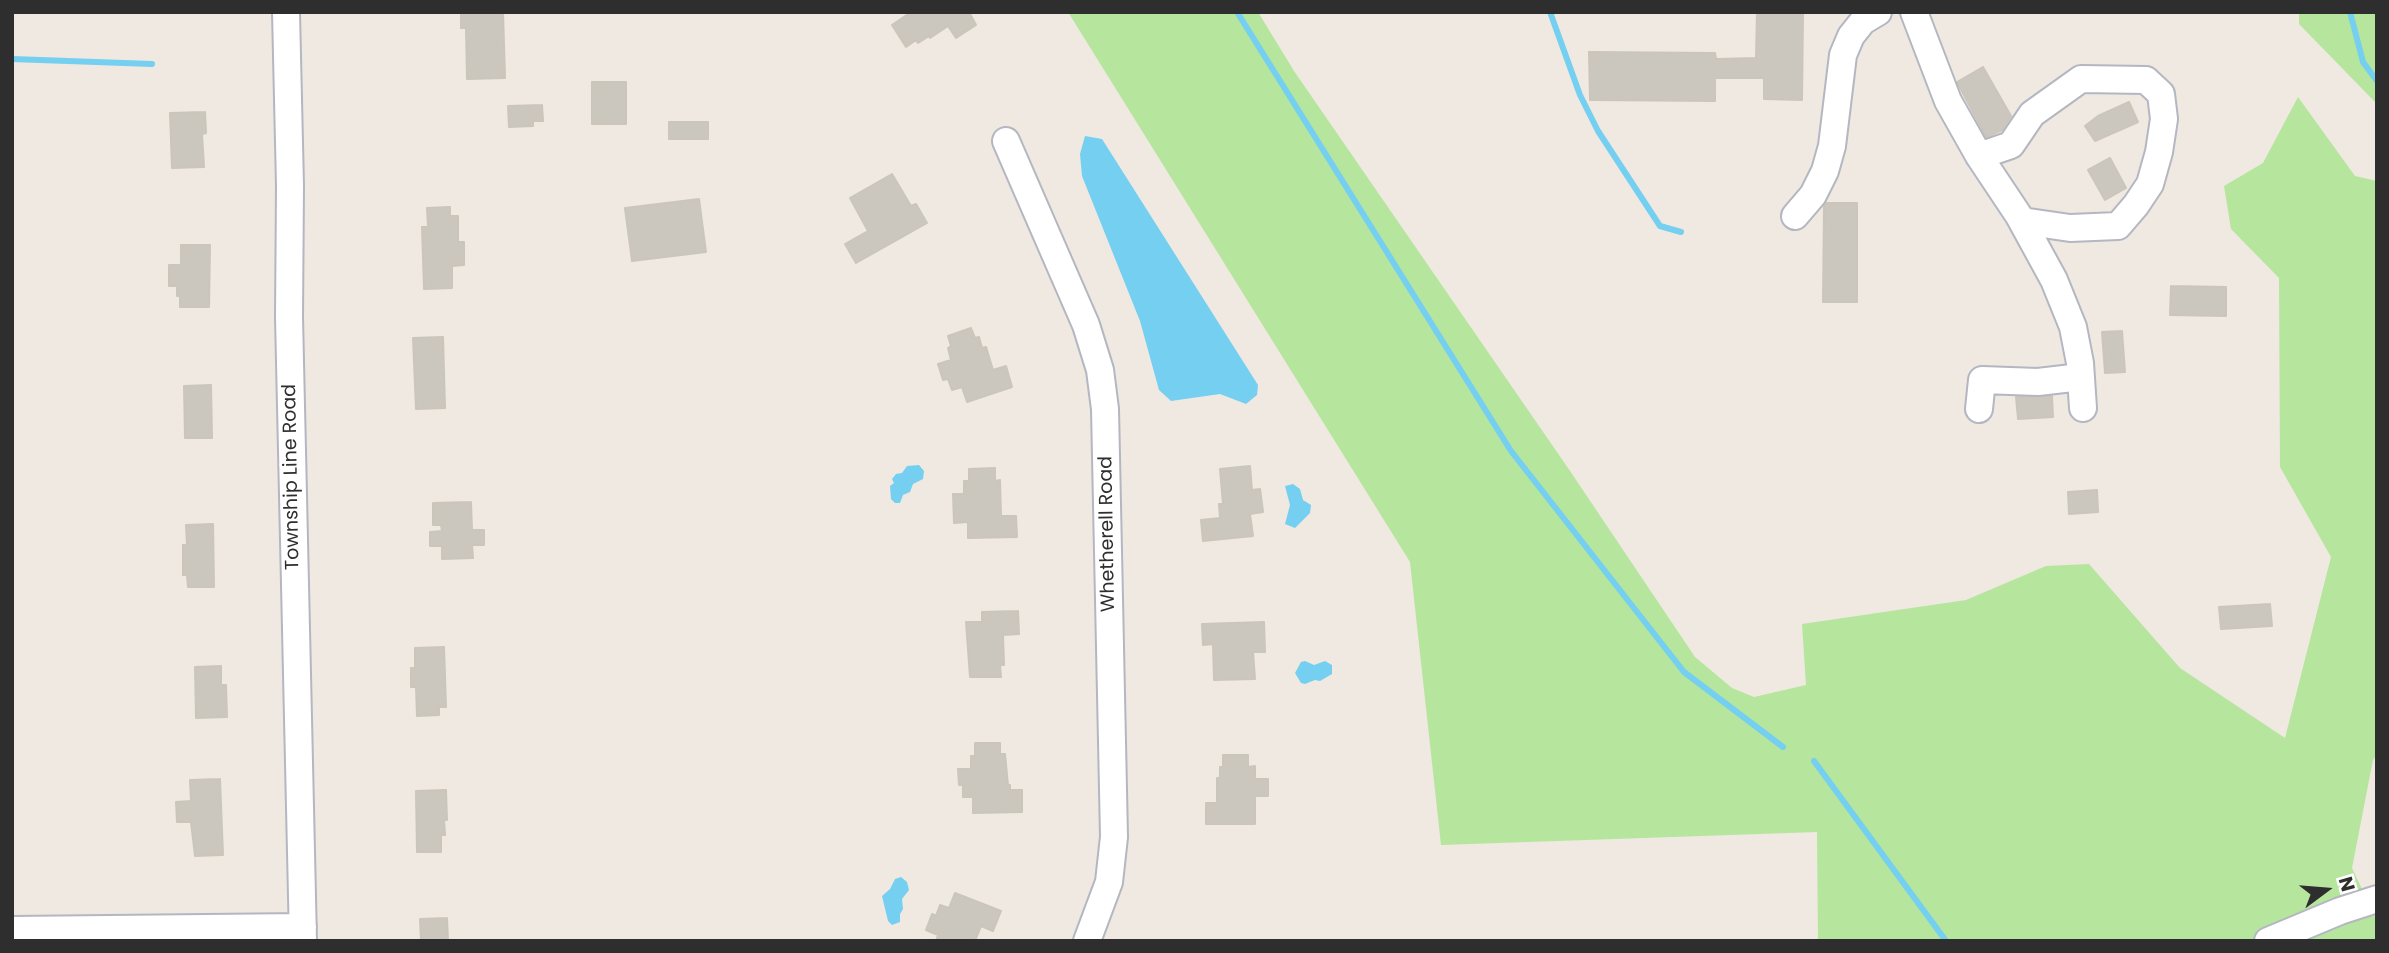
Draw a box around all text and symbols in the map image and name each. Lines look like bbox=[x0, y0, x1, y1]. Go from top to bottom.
street label: Township Line Road bbox=[279, 384, 305, 570]
street label: Whetherell Road bbox=[1095, 456, 1121, 612]
north arrow bbox=[2291, 855, 2361, 925]
text: N bbox=[2332, 873, 2362, 895]

